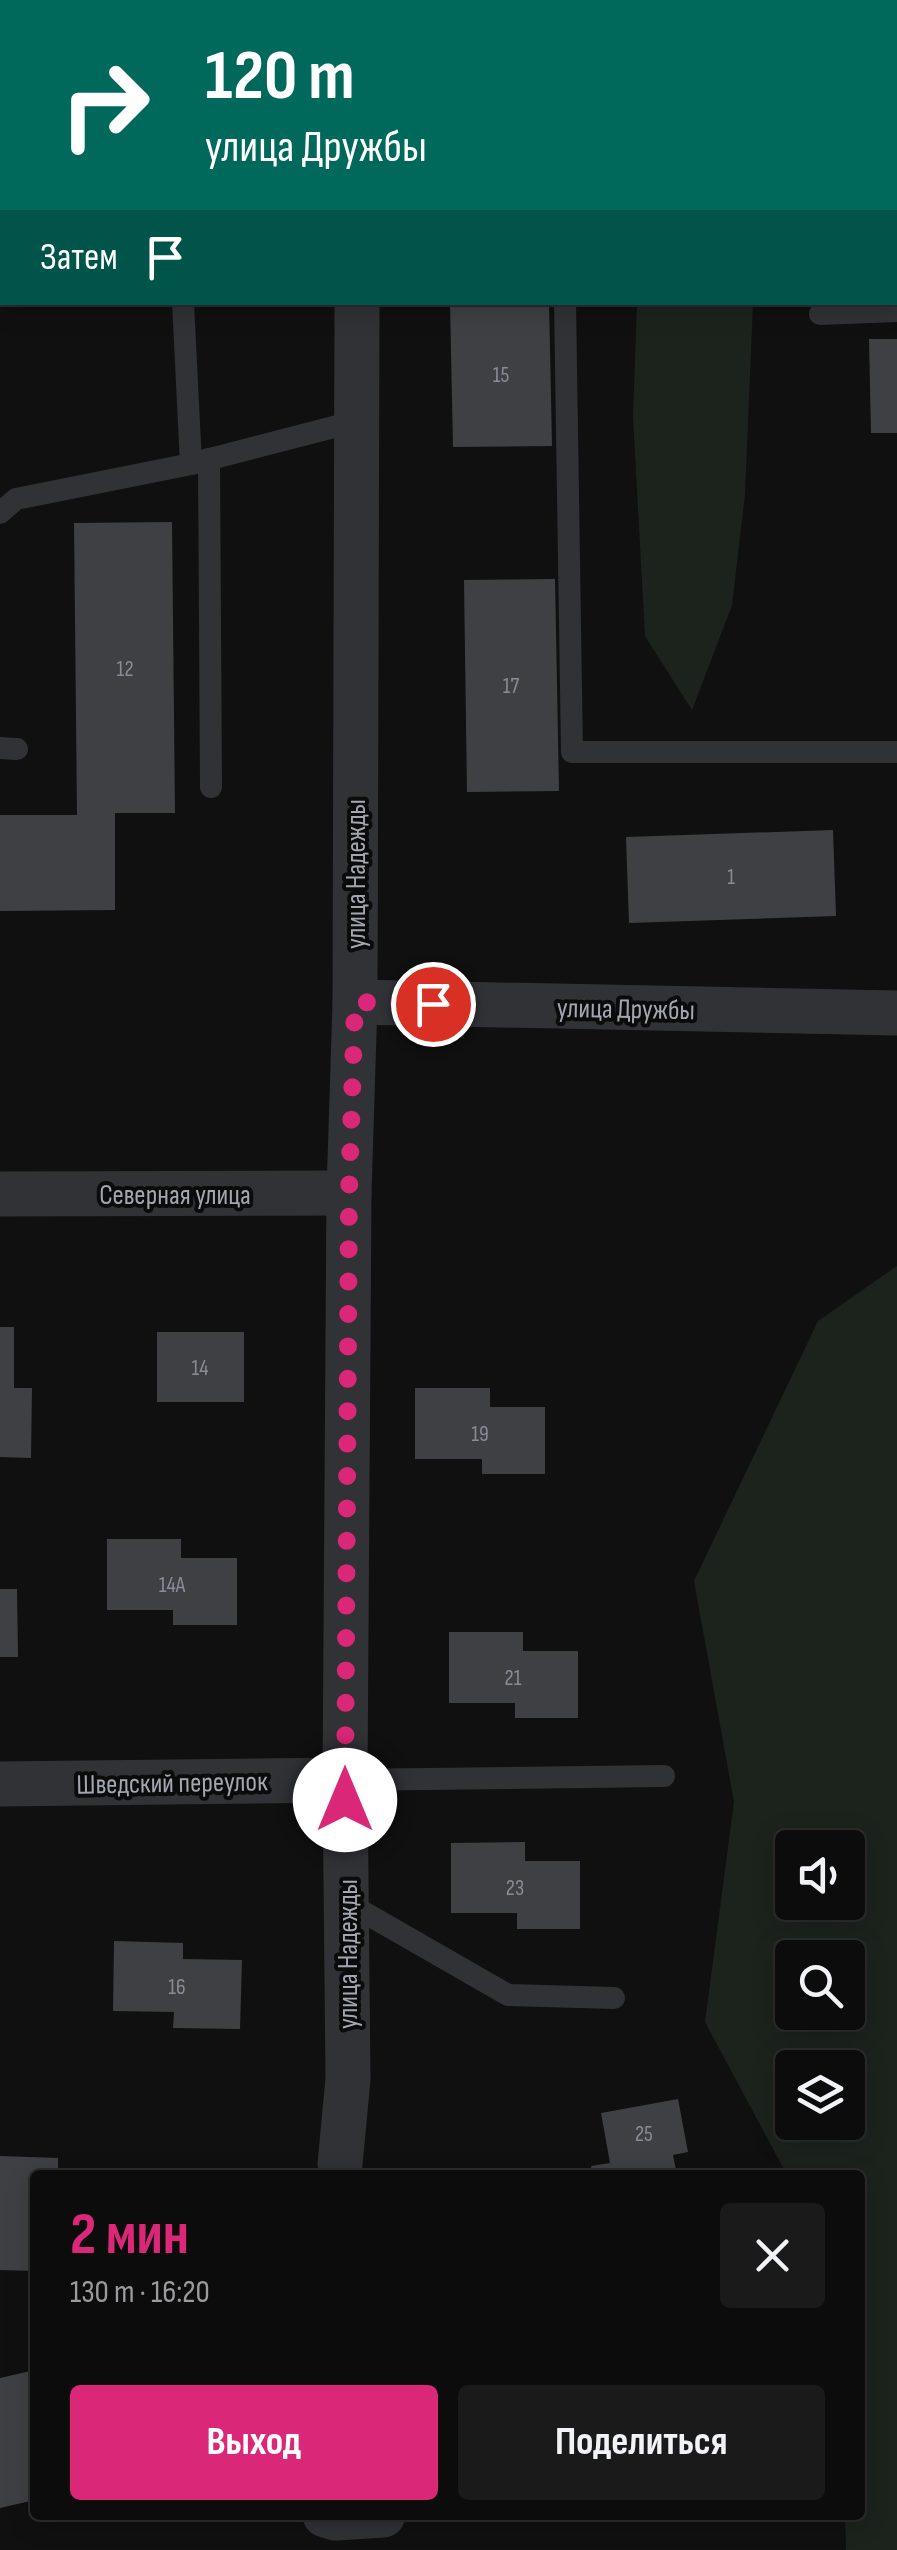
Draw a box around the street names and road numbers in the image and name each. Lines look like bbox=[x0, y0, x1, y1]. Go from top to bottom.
street label: улица Надежды bbox=[340, 799, 373, 949]
street label: улица Дружбы bbox=[557, 992, 695, 1027]
street label: Северная улица bbox=[99, 1179, 251, 1212]
street label: Шведский переулок bbox=[76, 1765, 268, 1802]
street label: улица Надежды bbox=[332, 1879, 365, 2029]

